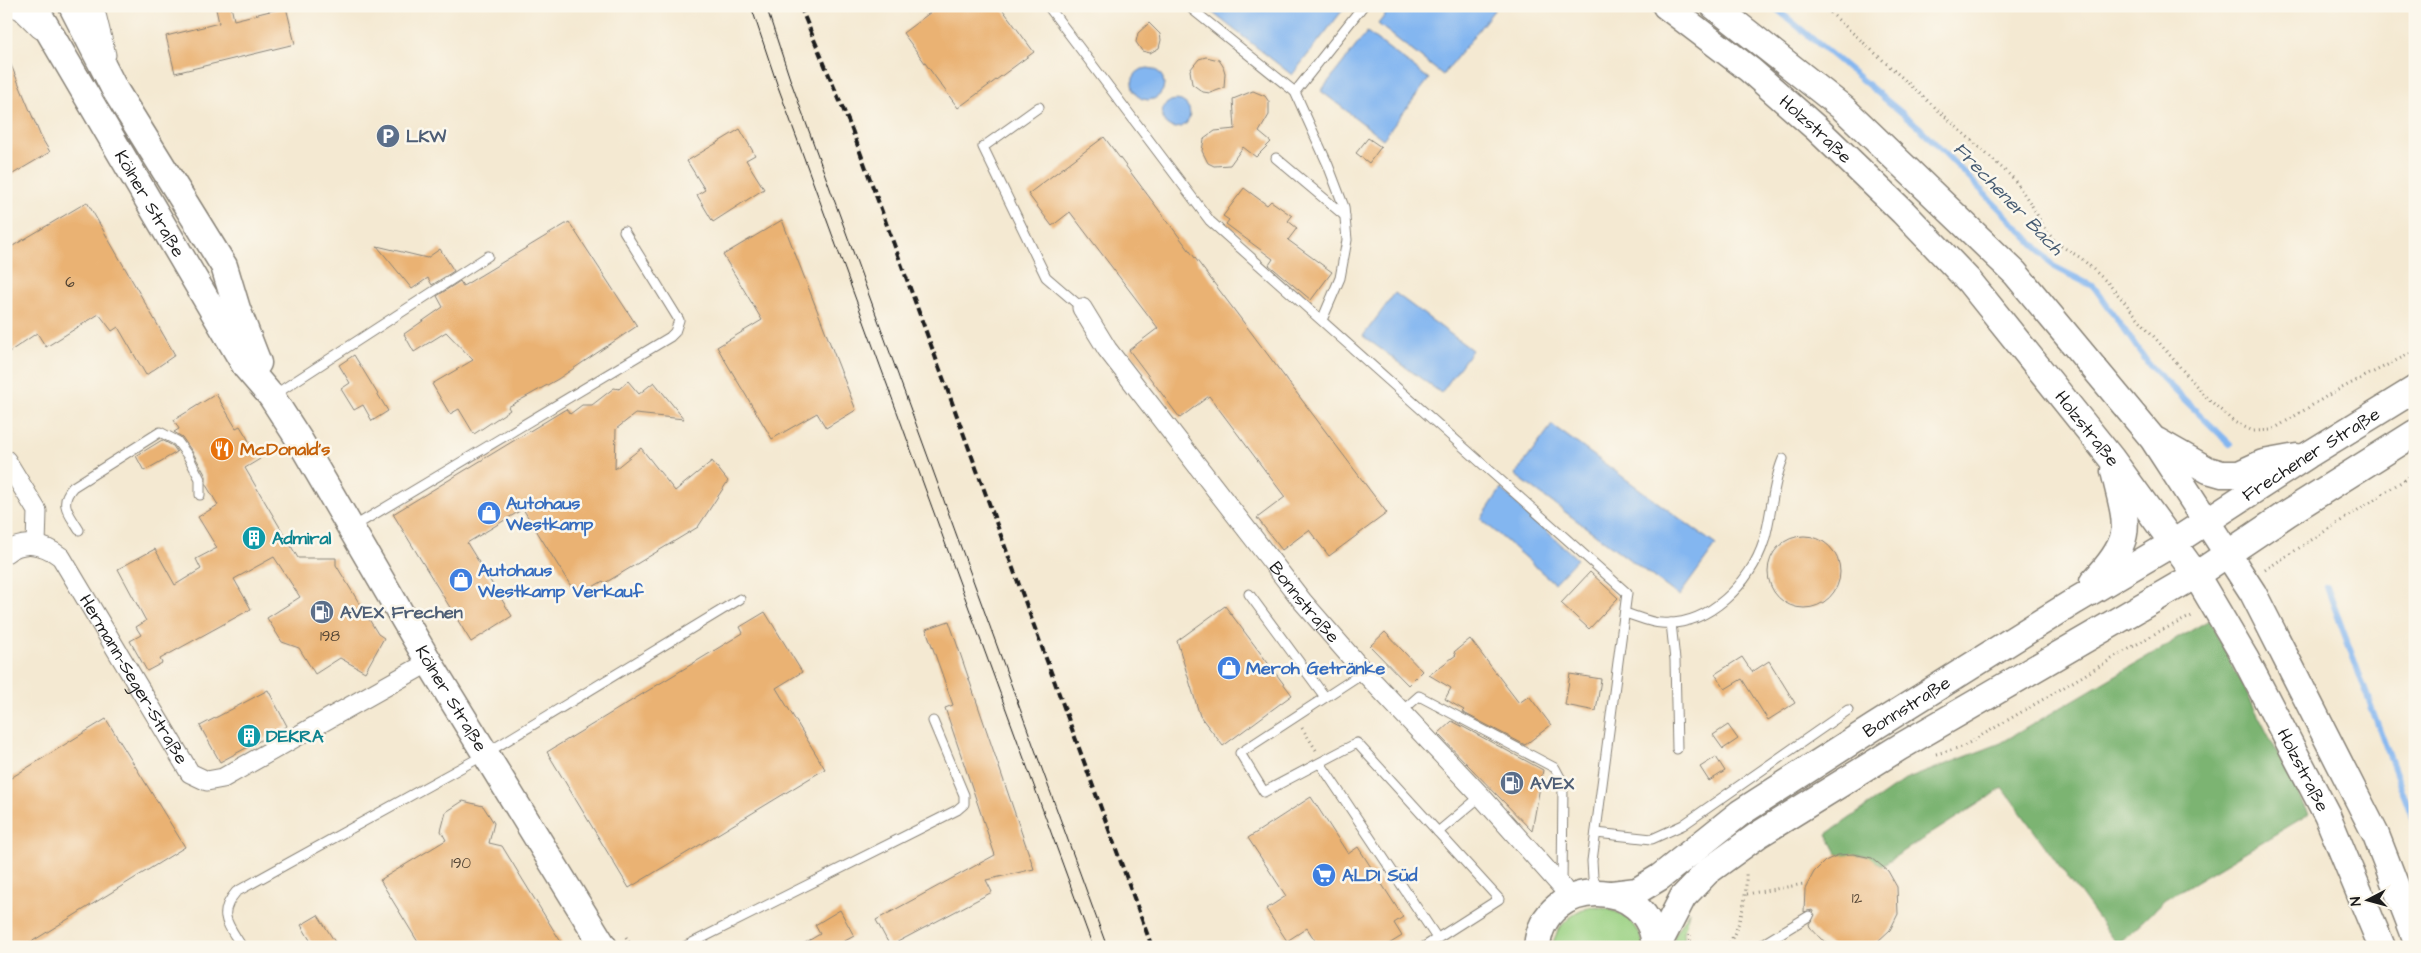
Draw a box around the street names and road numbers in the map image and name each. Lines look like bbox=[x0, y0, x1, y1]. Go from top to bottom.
street label: Holzstraße bbox=[1774, 89, 1858, 169]
street label: Kölner Straße bbox=[108, 146, 191, 262]
street label: Holzstraße bbox=[2049, 386, 2125, 472]
street label: Frechener Straße bbox=[2237, 401, 2385, 508]
street label: Bonnstraße bbox=[1263, 556, 1345, 649]
street label: Hermann-Seger-Straße bbox=[73, 590, 194, 769]
street label: Kölner Straße bbox=[409, 641, 493, 757]
street label: Bonnstraße bbox=[1858, 670, 1955, 744]
street label: Holzstraße bbox=[2271, 724, 2335, 816]

